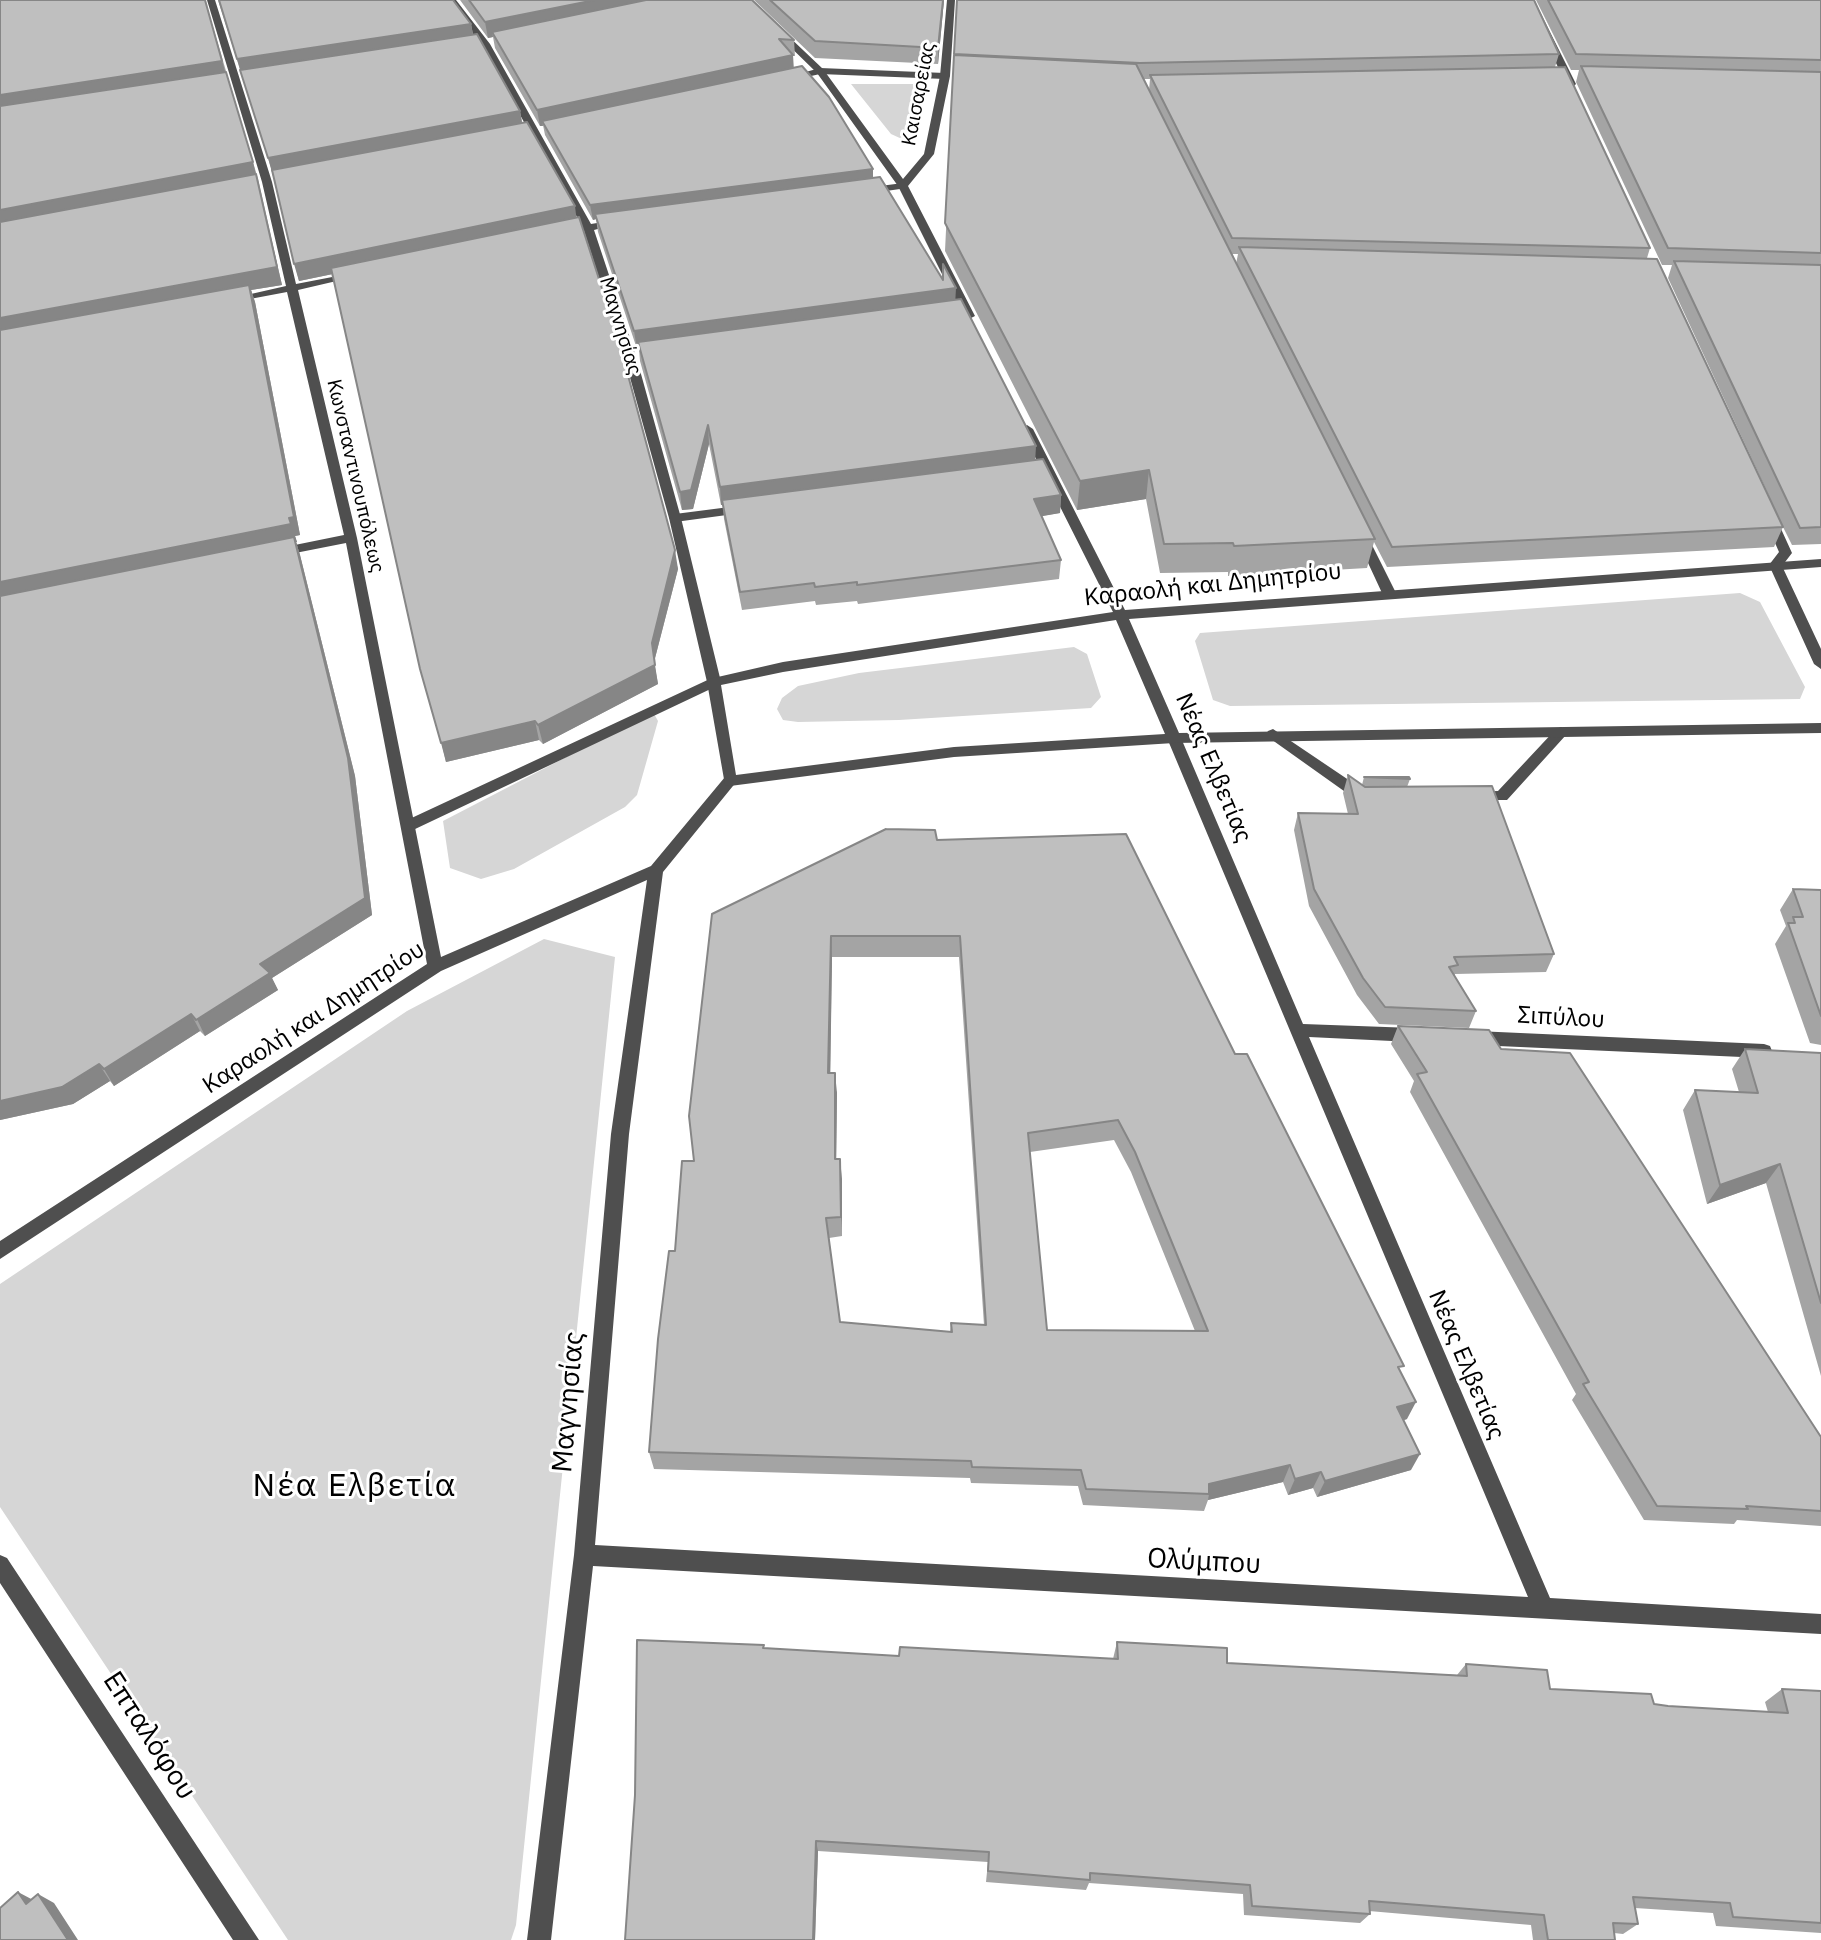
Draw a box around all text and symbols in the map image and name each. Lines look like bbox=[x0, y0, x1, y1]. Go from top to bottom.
street label: Καισαρείας bbox=[897, 40, 941, 148]
street label: Μαγνησίας bbox=[594, 274, 646, 378]
street label: Κωνσταντινουπόλεως bbox=[321, 377, 389, 575]
street label: Καραολή και Δημητρίου bbox=[1083, 557, 1343, 613]
street label: Νέας Ελβετίας bbox=[1169, 689, 1257, 847]
street label: Καραολή και Δημητρίου bbox=[198, 935, 430, 1101]
street label: Σιπύλου bbox=[1517, 1001, 1605, 1035]
street label: Νέας Ελβετίας bbox=[1422, 1286, 1510, 1444]
street label: Μαγνησίας bbox=[546, 1330, 592, 1474]
district label: Νέα Ελβετία bbox=[253, 1468, 457, 1506]
street label: Ολύμπου bbox=[1146, 1542, 1262, 1582]
street label: Επταλόφου bbox=[95, 1666, 203, 1806]

